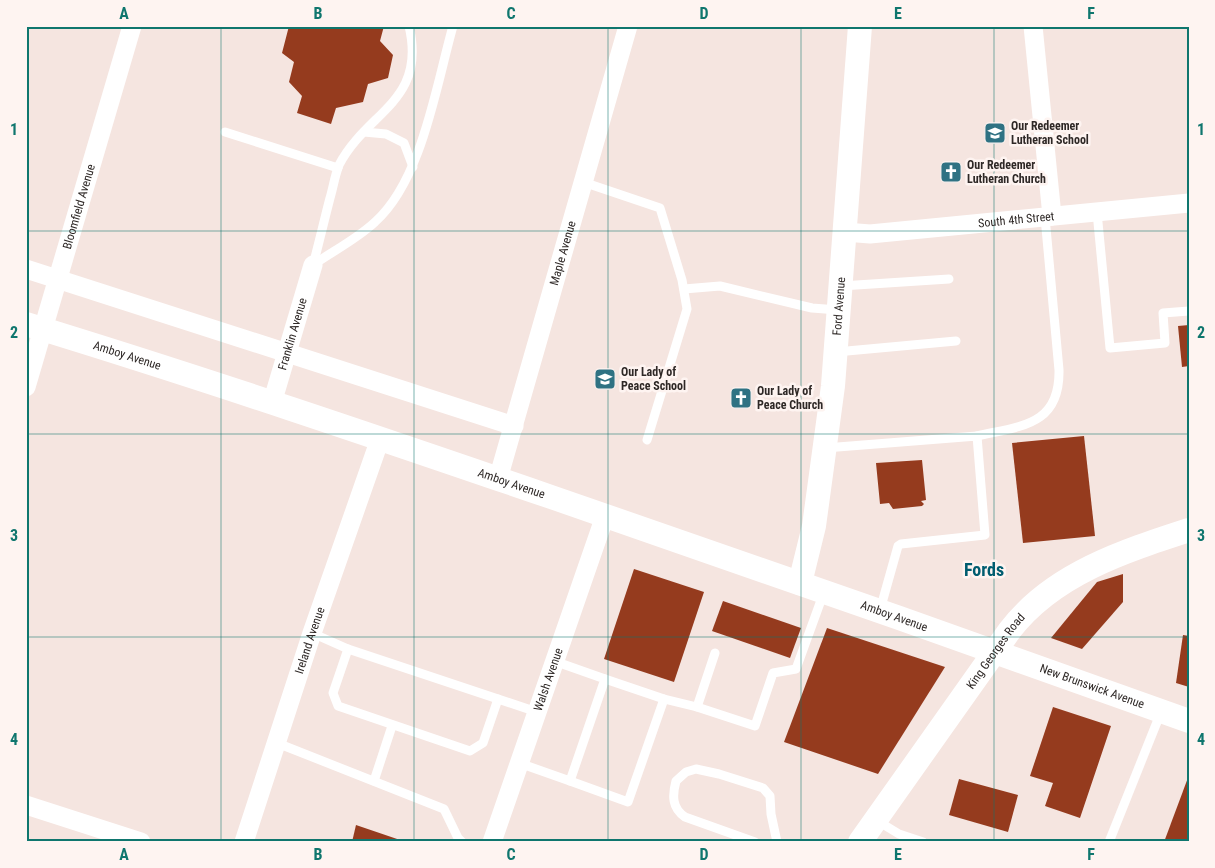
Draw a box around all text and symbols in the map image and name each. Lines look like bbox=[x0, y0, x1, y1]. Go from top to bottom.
text: A bbox=[119, 4, 129, 23]
text: B bbox=[314, 4, 323, 23]
text: C bbox=[506, 4, 516, 23]
text: D bbox=[699, 4, 709, 23]
text: E bbox=[894, 4, 902, 23]
text: F bbox=[1087, 4, 1095, 23]
place label: Our Redeemer Lutheran School bbox=[1011, 119, 1089, 147]
text: 1 bbox=[10, 120, 18, 139]
text: 1 bbox=[1197, 120, 1205, 139]
school or university icon: Our Redeemer Lutheran School bbox=[983, 121, 1007, 145]
place label: Our Redeemer Lutheran Church bbox=[967, 158, 1046, 186]
church icon: Our Redeemer Lutheran Church bbox=[939, 160, 963, 184]
street label: Bloomfield Avenue bbox=[60, 162, 98, 251]
street label: South 4th Street bbox=[978, 209, 1055, 230]
street label: Maple Avenue bbox=[547, 219, 579, 287]
street label: Ford Avenue bbox=[830, 276, 848, 336]
street label: Franklin Avenue bbox=[275, 296, 310, 372]
text: 2 bbox=[10, 323, 18, 342]
text: 2 bbox=[1197, 323, 1205, 342]
street label: Amboy Avenue bbox=[92, 338, 163, 373]
place label: Our Lady of Peace School bbox=[621, 365, 686, 393]
school or university icon: Our Lady of Peace School bbox=[593, 367, 617, 391]
place label: Our Lady of Peace Church bbox=[757, 384, 823, 412]
church icon: Our Lady of Peace Church bbox=[729, 386, 753, 410]
street label: Amboy Avenue bbox=[476, 465, 547, 502]
text: 3 bbox=[10, 526, 18, 545]
text: 3 bbox=[1197, 526, 1205, 545]
district label: Fords bbox=[964, 559, 1004, 580]
street label: Amboy Avenue bbox=[859, 598, 930, 635]
street label: Ireland Avenue bbox=[292, 605, 328, 676]
street label: King Georges Road bbox=[963, 610, 1028, 692]
street label: Walsh Avenue bbox=[531, 646, 566, 713]
street label: New Brunswick Avenue bbox=[1038, 661, 1147, 711]
text: 4 bbox=[10, 730, 18, 749]
text: 4 bbox=[1197, 730, 1205, 749]
text: A bbox=[119, 845, 129, 864]
text: B bbox=[314, 845, 323, 864]
text: C bbox=[506, 845, 516, 864]
text: D bbox=[699, 845, 709, 864]
text: E bbox=[894, 845, 902, 864]
text: F bbox=[1087, 845, 1095, 864]

